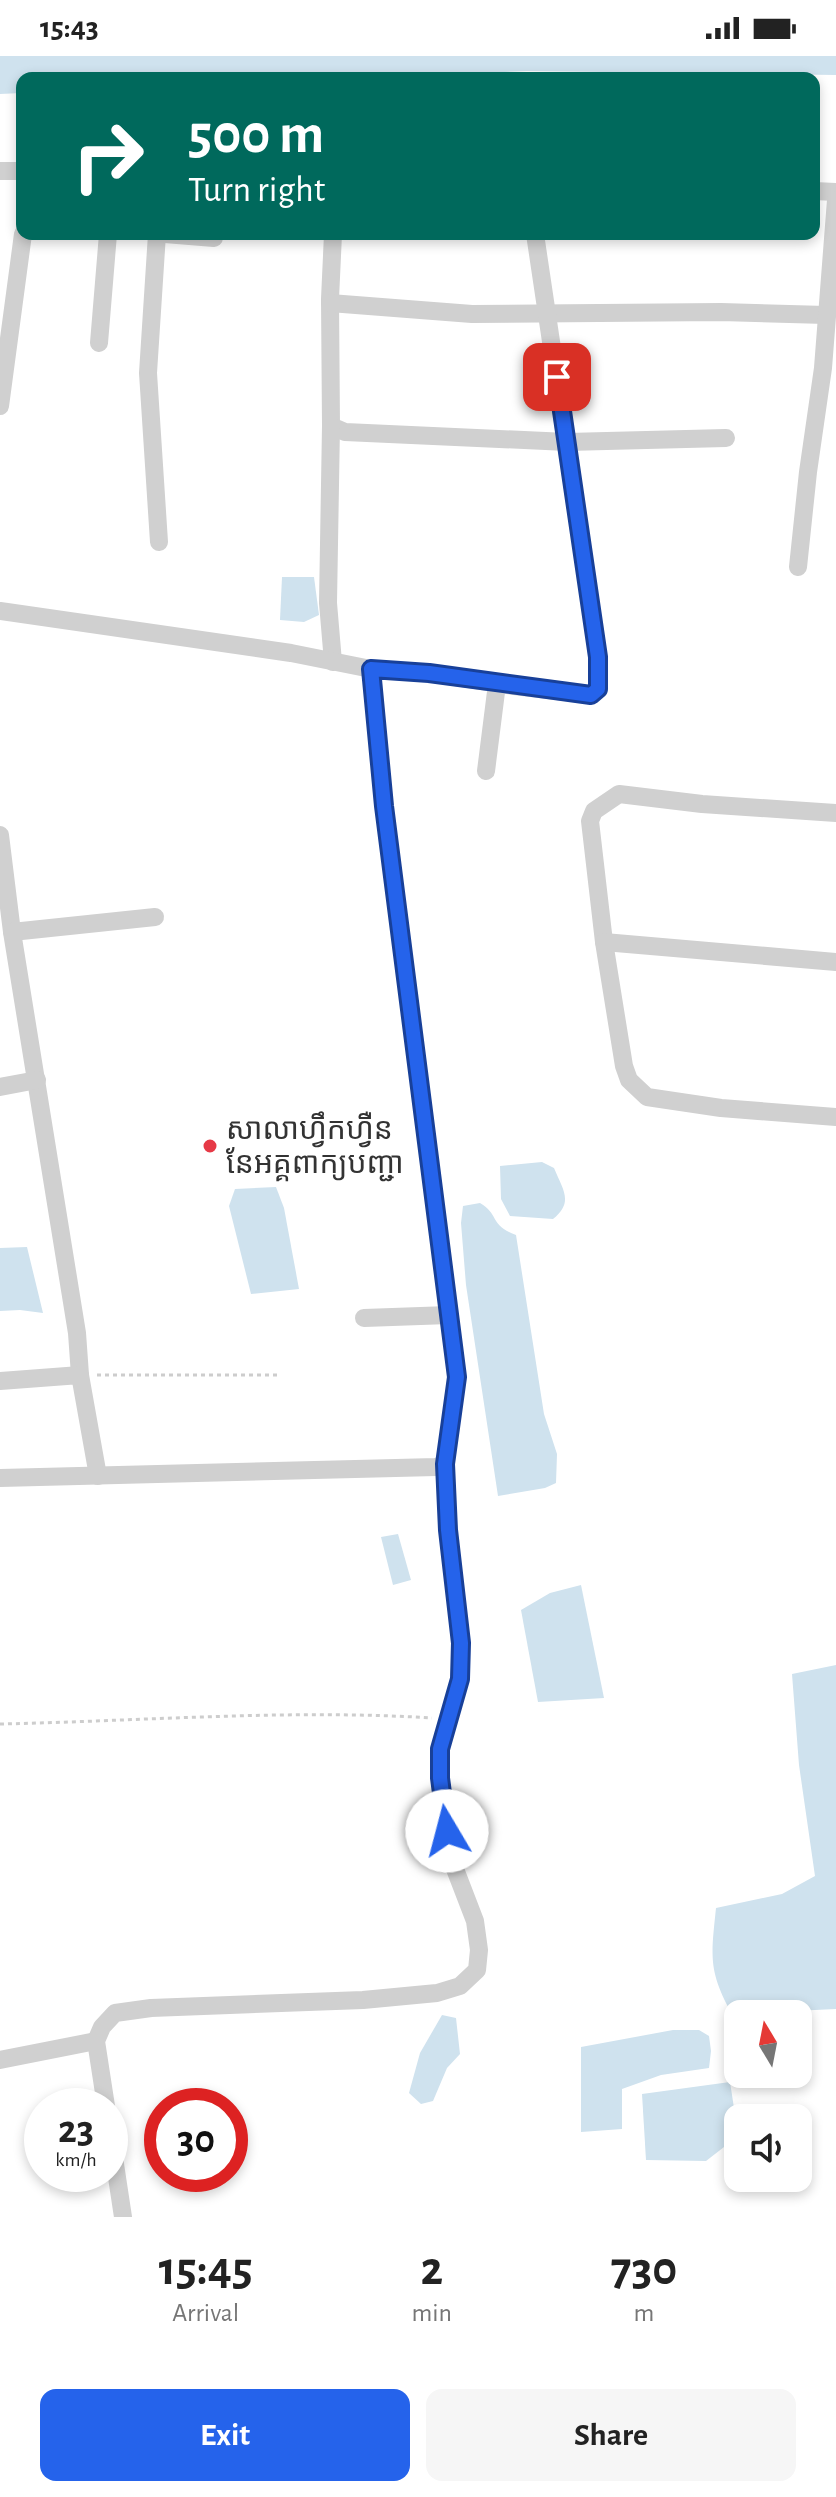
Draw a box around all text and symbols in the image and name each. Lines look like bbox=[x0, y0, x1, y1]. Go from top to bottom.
text: 15:43 bbox=[40, 13, 99, 43]
icon: right bbox=[56, 104, 160, 208]
text: 500 m bbox=[188, 107, 324, 163]
text: Turn right bbox=[188, 172, 325, 208]
pin bbox=[523, 343, 591, 411]
icon: arrive bbox=[535, 355, 579, 399]
place label: សាលាហ្វឹកហ្វឺន នែអគ្គពាក្យបញ្ជា bbox=[226, 1111, 404, 1182]
marker: សាលាហ្វឹកហ្វឺន នែអគ្គពាក្យបញ្ជា bbox=[201, 1137, 219, 1155]
position arrow bbox=[405, 1789, 489, 1873]
north arrow bbox=[724, 2000, 812, 2088]
map controls bbox=[724, 2000, 812, 2192]
speed limit sign: 30 bbox=[144, 2088, 248, 2192]
button: sound bbox=[724, 2104, 812, 2192]
text: 23 bbox=[58, 2110, 94, 2150]
text: km/h bbox=[55, 2150, 97, 2170]
text: 15:45 bbox=[159, 2246, 253, 2294]
text: 2 bbox=[420, 2246, 443, 2294]
text: 730 bbox=[611, 2246, 677, 2294]
text: Arrival bbox=[172, 2300, 239, 2326]
text: min bbox=[411, 2300, 452, 2326]
text: m bbox=[634, 2300, 654, 2326]
button: Exit bbox=[40, 2389, 410, 2481]
button: Share bbox=[426, 2389, 796, 2481]

